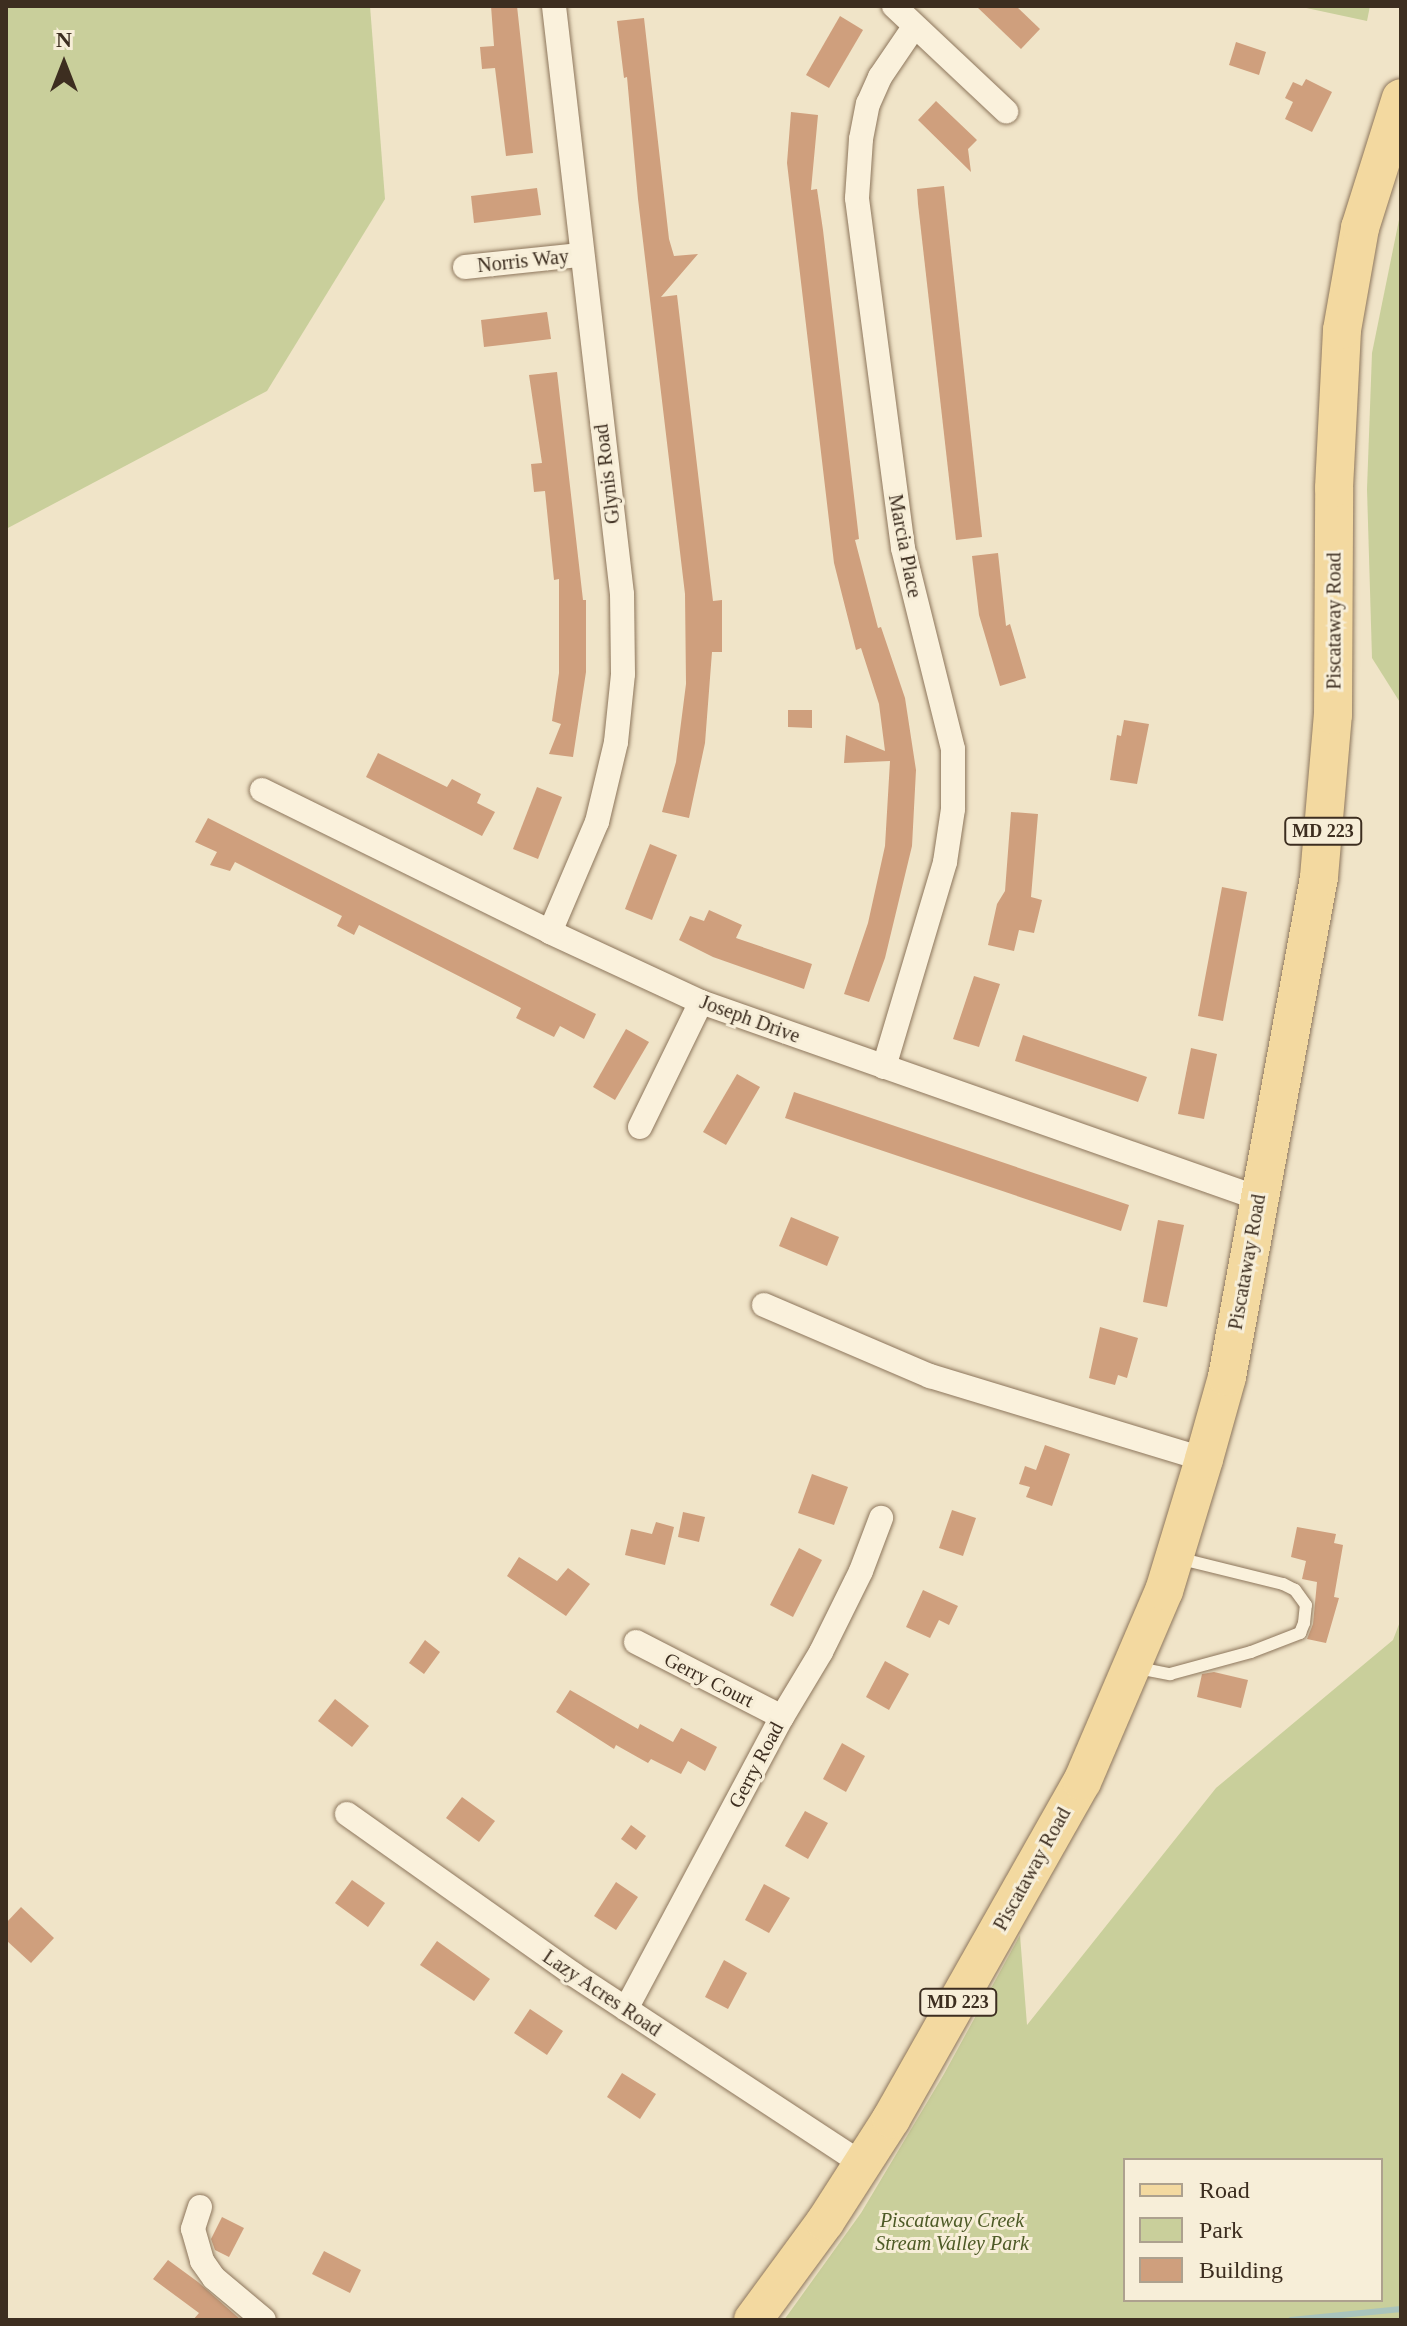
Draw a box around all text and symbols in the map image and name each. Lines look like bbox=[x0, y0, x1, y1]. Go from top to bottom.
north arrow bbox=[24, 24, 104, 104]
text: N bbox=[56, 27, 72, 52]
street label: Norris Way bbox=[476, 244, 570, 278]
street label: Glynis Road bbox=[589, 423, 625, 525]
street label: Marcia Place bbox=[883, 492, 927, 600]
street label: Piscataway Road bbox=[1322, 552, 1346, 690]
road number: MD 223 bbox=[1283, 817, 1363, 845]
street label: Joseph Drive bbox=[697, 990, 803, 1048]
street label: Piscataway Road bbox=[1223, 1192, 1271, 1332]
street label: Gerry Court bbox=[660, 1647, 758, 1713]
street label: Gerry Road bbox=[723, 1718, 789, 1812]
street label: Piscataway Road bbox=[988, 1803, 1076, 1935]
street label: Lazy Acres Road bbox=[538, 1944, 666, 2042]
road number: MD 223 bbox=[918, 1988, 998, 2016]
legend bbox=[1123, 2158, 1383, 2302]
text: Road bbox=[1199, 2177, 1250, 2203]
park label: Piscataway Creek Stream Valley Park bbox=[875, 2208, 1029, 2255]
text: Park bbox=[1199, 2217, 1243, 2243]
text: Building bbox=[1199, 2257, 1283, 2283]

